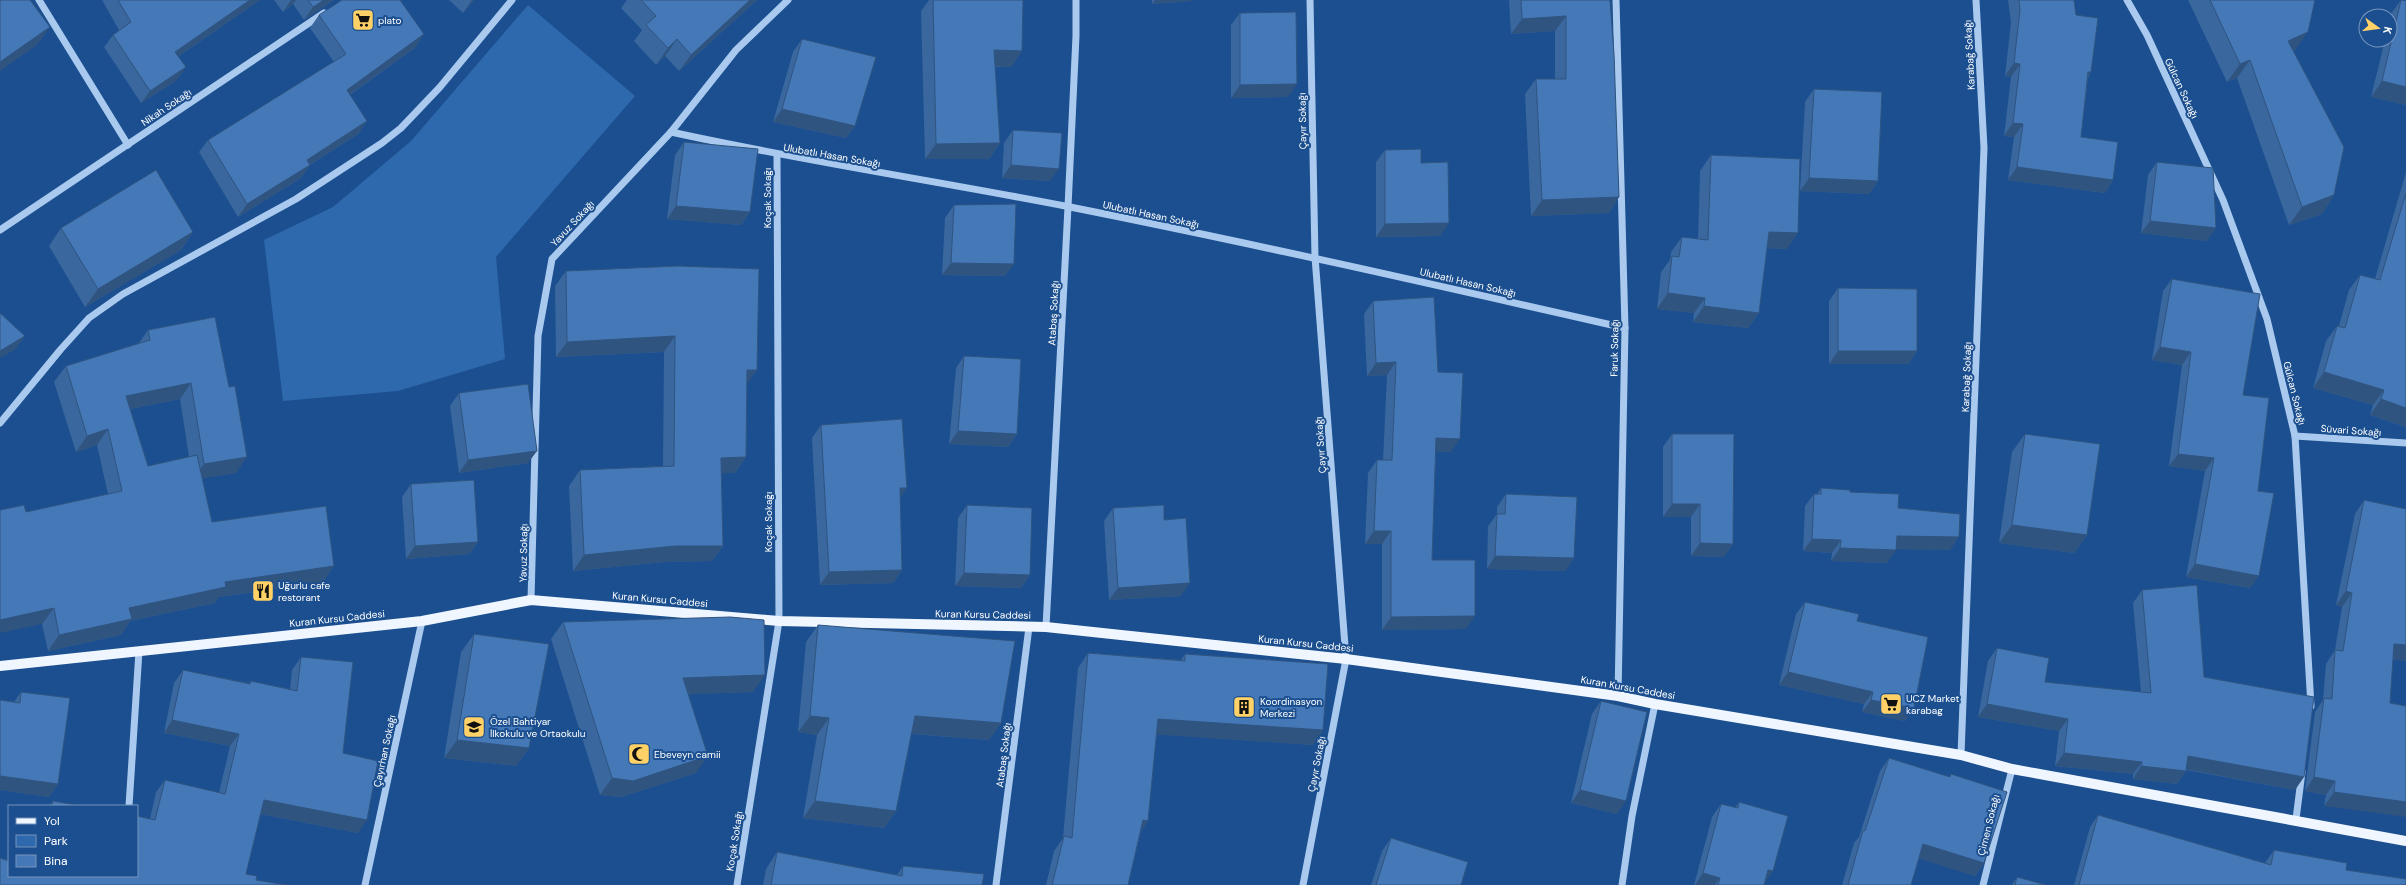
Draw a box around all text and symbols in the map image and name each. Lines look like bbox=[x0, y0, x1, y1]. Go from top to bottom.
supermarket icon: plato bbox=[350, 7, 376, 33]
north arrow bbox=[2358, 8, 2398, 48]
place label: plato bbox=[378, 14, 402, 27]
street label: Karabağ Sokağı bbox=[1961, 20, 1978, 90]
text: K bbox=[2380, 25, 2395, 36]
street label: Gülcan Sokağı bbox=[2162, 56, 2201, 120]
street label: Nikah Sokağı bbox=[139, 86, 194, 129]
street label: Çayır Sokağı bbox=[1296, 93, 1309, 149]
street label: Ulubatlı Hasan Sokağı bbox=[782, 141, 881, 170]
street label: Koçak Sokağı bbox=[761, 168, 774, 228]
street label: Yavuz Sokağı bbox=[548, 197, 597, 249]
street label: Ulubatlı Hasan Sokağı bbox=[1102, 198, 1200, 231]
street label: Ulubatlı Hasan Sokağı bbox=[1419, 265, 1517, 300]
street label: Atabaş Sokağı bbox=[1045, 280, 1062, 346]
street label: Faruk Sokağı bbox=[1607, 319, 1622, 377]
street label: Karabağ Sokağı bbox=[1959, 342, 1974, 412]
street label: Gülcan Sokağı bbox=[2280, 360, 2309, 426]
street label: Çayır Sokağı bbox=[1312, 416, 1329, 474]
street label: Süvari Sokağı bbox=[2320, 422, 2382, 439]
street label: Koçak Sokağı bbox=[762, 492, 775, 552]
street label: Yavuz Sokağı bbox=[516, 524, 531, 582]
restaurant icon: Uğurlu cafe restorant bbox=[250, 578, 276, 604]
place label: Uğurlu cafe restorant bbox=[278, 579, 331, 604]
street label: Kuran Kursu Caddesi bbox=[612, 589, 708, 610]
street label: Kuran Kursu Caddesi bbox=[289, 607, 385, 630]
street label: Kuran Kursu Caddesi bbox=[935, 607, 1031, 622]
street label: Kuran Kursu Caddesi bbox=[1258, 632, 1354, 655]
street label: Kuran Kursu Caddesi bbox=[1580, 673, 1676, 702]
supermarket icon: UCZ Market karabag bbox=[1878, 691, 1904, 717]
place label: UCZ Market karabag bbox=[1906, 692, 1960, 717]
building icon: Koordinasyon Merkezi bbox=[1231, 694, 1257, 720]
place label: Koordinasyon Merkezi bbox=[1260, 695, 1323, 720]
street label: Çayırhan Sokağı bbox=[370, 714, 398, 788]
school or university icon: Özel Bahtiyar İlkokulu ve Ortaokulu bbox=[461, 714, 487, 740]
place label: Özel Bahtiyar İlkokulu ve Ortaokulu bbox=[490, 715, 586, 740]
street label: Atabaş Sokağı bbox=[993, 722, 1014, 788]
street label: Çayır Sokağı bbox=[1305, 735, 1328, 793]
mosque icon: Ebeveyn camii bbox=[626, 741, 652, 767]
place label: Ebeveyn camii bbox=[654, 748, 721, 761]
street label: Çimen Sokağı bbox=[1975, 793, 2002, 857]
legend bbox=[8, 805, 138, 877]
street label: Koçak Sokağı bbox=[723, 810, 746, 872]
text: Yol bbox=[44, 813, 60, 829]
text: Park bbox=[44, 833, 68, 849]
text: Bina bbox=[44, 853, 68, 869]

